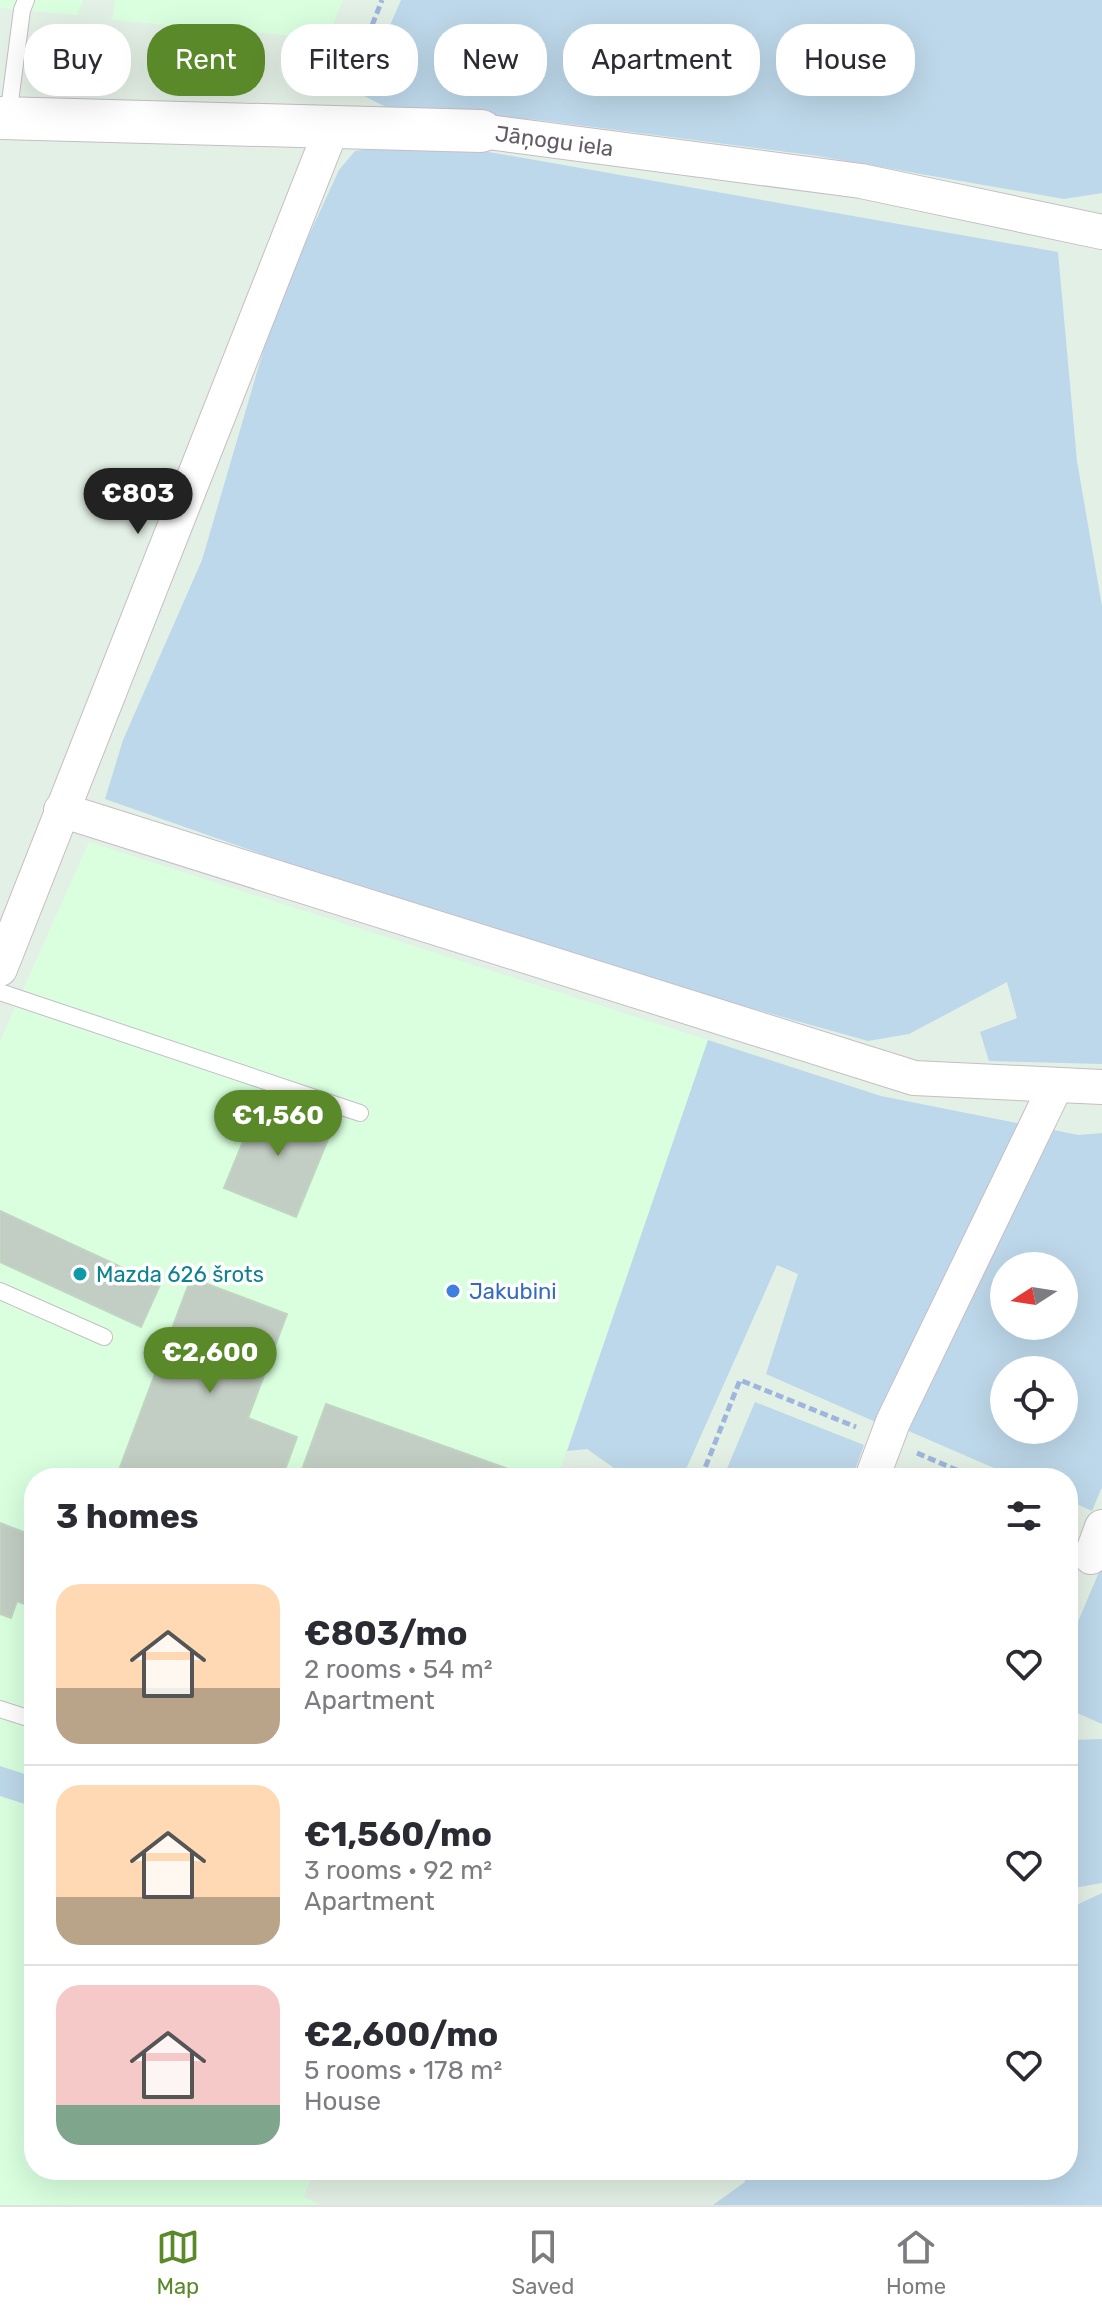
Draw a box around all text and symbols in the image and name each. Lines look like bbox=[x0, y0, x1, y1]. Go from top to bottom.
chip: Buy bbox=[24, 24, 131, 96]
chip: Rent bbox=[147, 24, 265, 96]
chip: Filters bbox=[281, 24, 418, 96]
chip: New bbox=[434, 24, 547, 96]
chip: Apartment bbox=[563, 24, 760, 96]
chip: House bbox=[776, 24, 915, 96]
street label: Jāņogu iela bbox=[494, 120, 615, 162]
pin: €803 bbox=[91, 468, 185, 536]
text: €803 bbox=[102, 478, 174, 509]
pin: €1,560 bbox=[213, 1090, 343, 1158]
text: €1,560 bbox=[232, 1100, 324, 1131]
north arrow bbox=[990, 1252, 1078, 1340]
map controls bbox=[990, 1252, 1078, 1444]
place label: Mazda 626 šrots bbox=[96, 1261, 264, 1288]
marker: Mazda 626 šrots bbox=[71, 1265, 89, 1283]
place label: Jakubini bbox=[469, 1278, 557, 1305]
marker: Jakubini bbox=[444, 1282, 462, 1300]
pin: €2,600 bbox=[145, 1327, 275, 1395]
text: €2,600 bbox=[162, 1337, 258, 1368]
button: locate bbox=[990, 1356, 1078, 1444]
icon: filters bbox=[1002, 1494, 1046, 1538]
text: 3 homes bbox=[56, 1496, 199, 1537]
text: €803/mo bbox=[304, 1613, 467, 1654]
icon: home bbox=[120, 1616, 216, 1712]
icon: heart bbox=[1002, 1642, 1046, 1686]
text: 2 rooms · 54 m² bbox=[304, 1654, 493, 1685]
text: Apartment bbox=[304, 1685, 435, 1716]
text: €1,560/mo bbox=[304, 1814, 492, 1855]
icon: home bbox=[120, 1817, 216, 1913]
icon: heart bbox=[1002, 1843, 1046, 1887]
text: 3 rooms · 92 m² bbox=[304, 1855, 492, 1886]
text: Apartment bbox=[304, 1886, 435, 1917]
text: €2,600/mo bbox=[304, 2014, 498, 2055]
icon: home bbox=[120, 2017, 216, 2113]
icon: heart bbox=[1002, 2043, 1046, 2087]
text: 5 rooms · 178 m² bbox=[304, 2055, 502, 2086]
text: House bbox=[304, 2086, 381, 2117]
tab: Map bbox=[156, 2225, 200, 2300]
tab: Saved bbox=[511, 2225, 574, 2300]
tab: Home bbox=[886, 2225, 946, 2300]

